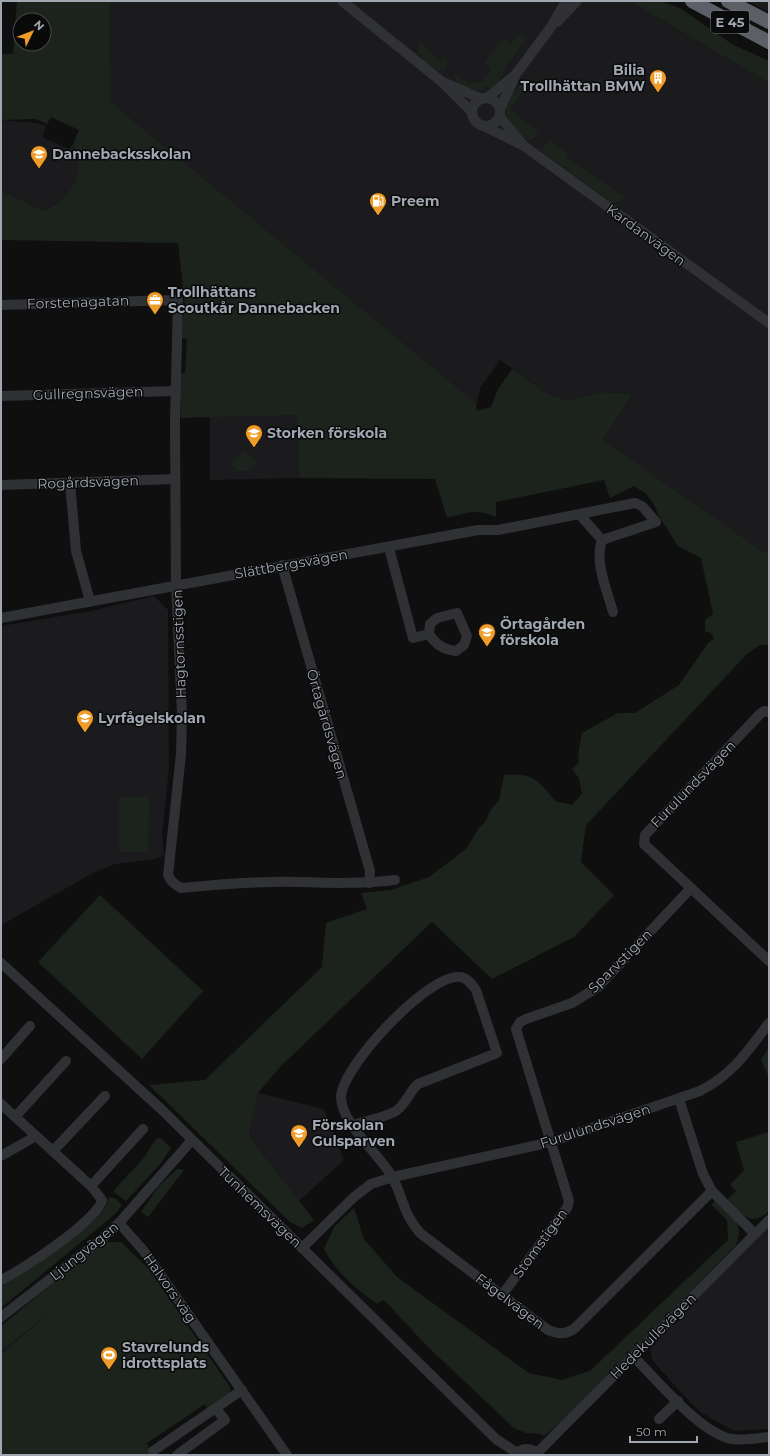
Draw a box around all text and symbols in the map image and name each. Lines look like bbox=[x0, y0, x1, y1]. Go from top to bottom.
road number: E 45 bbox=[711, 11, 749, 33]
north arrow bbox=[12, 12, 52, 52]
text: N bbox=[31, 17, 47, 33]
place label: Bilia Trollhättan BMW bbox=[521, 61, 645, 95]
building icon: Bilia Trollhättan BMW bbox=[648, 68, 668, 93]
school or university icon: Dannebacksskolan bbox=[29, 144, 49, 169]
place label: Dannebacksskolan bbox=[52, 145, 191, 163]
fuel station icon: Preem bbox=[368, 191, 388, 216]
place label: Preem bbox=[391, 192, 439, 210]
street label: Kardanvägen bbox=[603, 200, 689, 270]
place label: Trollhättans Scoutkår Dannebacken bbox=[168, 283, 340, 317]
office icon: Trollhättans Scoutkår Dannebacken bbox=[145, 290, 165, 315]
street label: Forstenagatan bbox=[27, 291, 129, 313]
street label: Gullregnsvägen bbox=[32, 382, 144, 404]
school or university icon: Storken förskola bbox=[244, 423, 264, 448]
place label: Storken förskola bbox=[267, 424, 387, 442]
street label: Rogårdsvägen bbox=[37, 471, 139, 493]
street label: Slättbergsvägen bbox=[233, 545, 349, 583]
street label: Hagtornsstigen bbox=[168, 589, 190, 699]
place label: Örtagården förskola bbox=[500, 615, 585, 649]
school or university icon: Örtagården förskola bbox=[477, 622, 497, 647]
street label: Örtagårdsvägen bbox=[303, 667, 351, 781]
school or university icon: Lyrfågelskolan bbox=[75, 708, 95, 733]
place label: Lyrfågelskolan bbox=[98, 709, 206, 727]
street label: Furulundsvägen bbox=[647, 736, 739, 832]
street label: Sparvstigen bbox=[584, 925, 656, 997]
street label: Furulundsvägen bbox=[538, 1100, 652, 1152]
place label: Förskolan Gulsparven bbox=[312, 1116, 395, 1150]
school or university icon: Förskolan Gulsparven bbox=[289, 1123, 309, 1148]
street label: Tunhemsvägen bbox=[214, 1163, 306, 1251]
street label: Stomstigen bbox=[509, 1205, 571, 1281]
street label: Ljungvägen bbox=[46, 1218, 122, 1284]
street label: Halvors väg bbox=[139, 1250, 201, 1326]
street label: Fågelvägen bbox=[472, 1269, 548, 1333]
street label: Hedekullevägen bbox=[606, 1289, 700, 1383]
place label: Stavrelunds idrottsplats bbox=[122, 1338, 210, 1372]
sports icon: Stavrelunds idrottsplats bbox=[99, 1345, 119, 1370]
scale bar bbox=[630, 1418, 697, 1444]
text: 50 m bbox=[636, 1424, 667, 1439]

